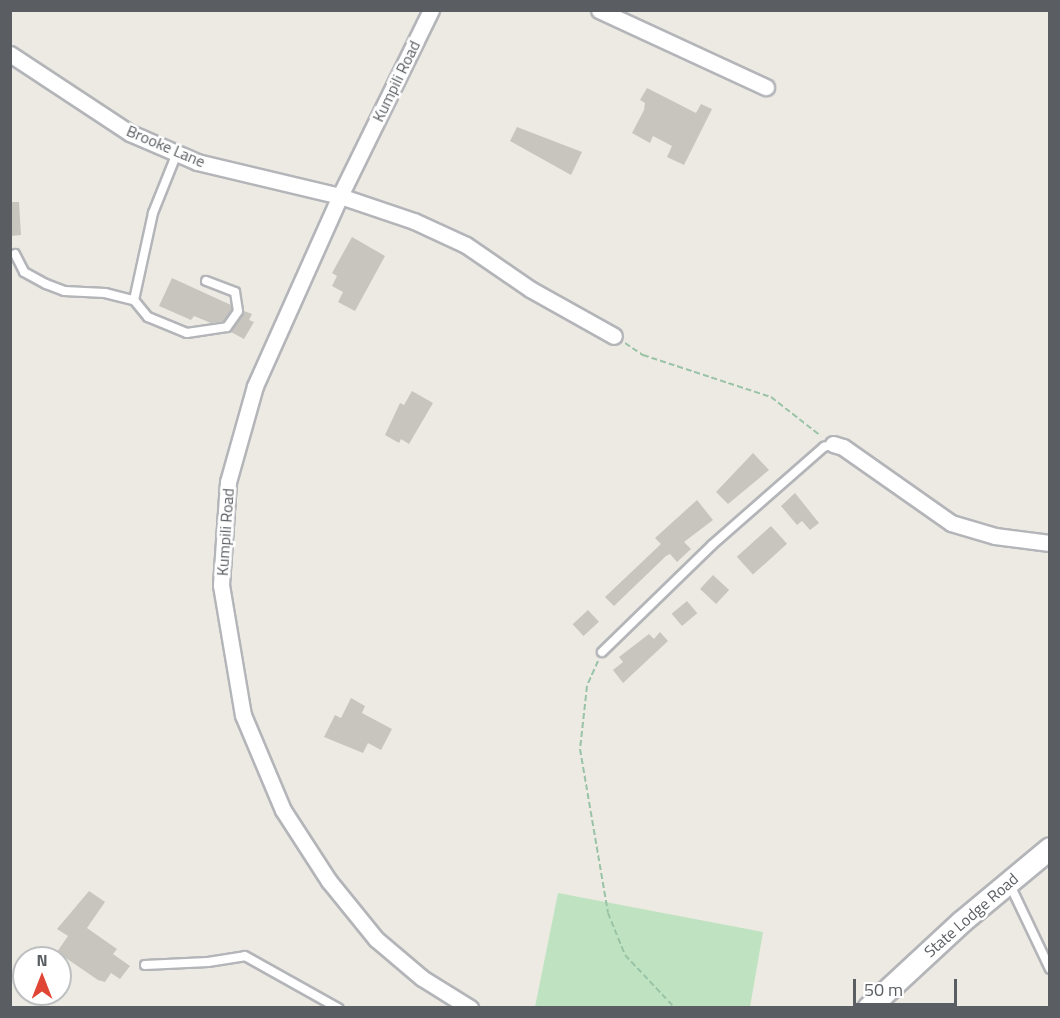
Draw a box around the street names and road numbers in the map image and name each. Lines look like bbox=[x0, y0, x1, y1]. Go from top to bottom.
street label: Kumpili Road bbox=[368, 37, 424, 125]
street label: Brooke Lane bbox=[124, 121, 208, 171]
street label: Kumpili Road bbox=[212, 487, 238, 577]
street label: State Lodge Road bbox=[920, 869, 1022, 961]

